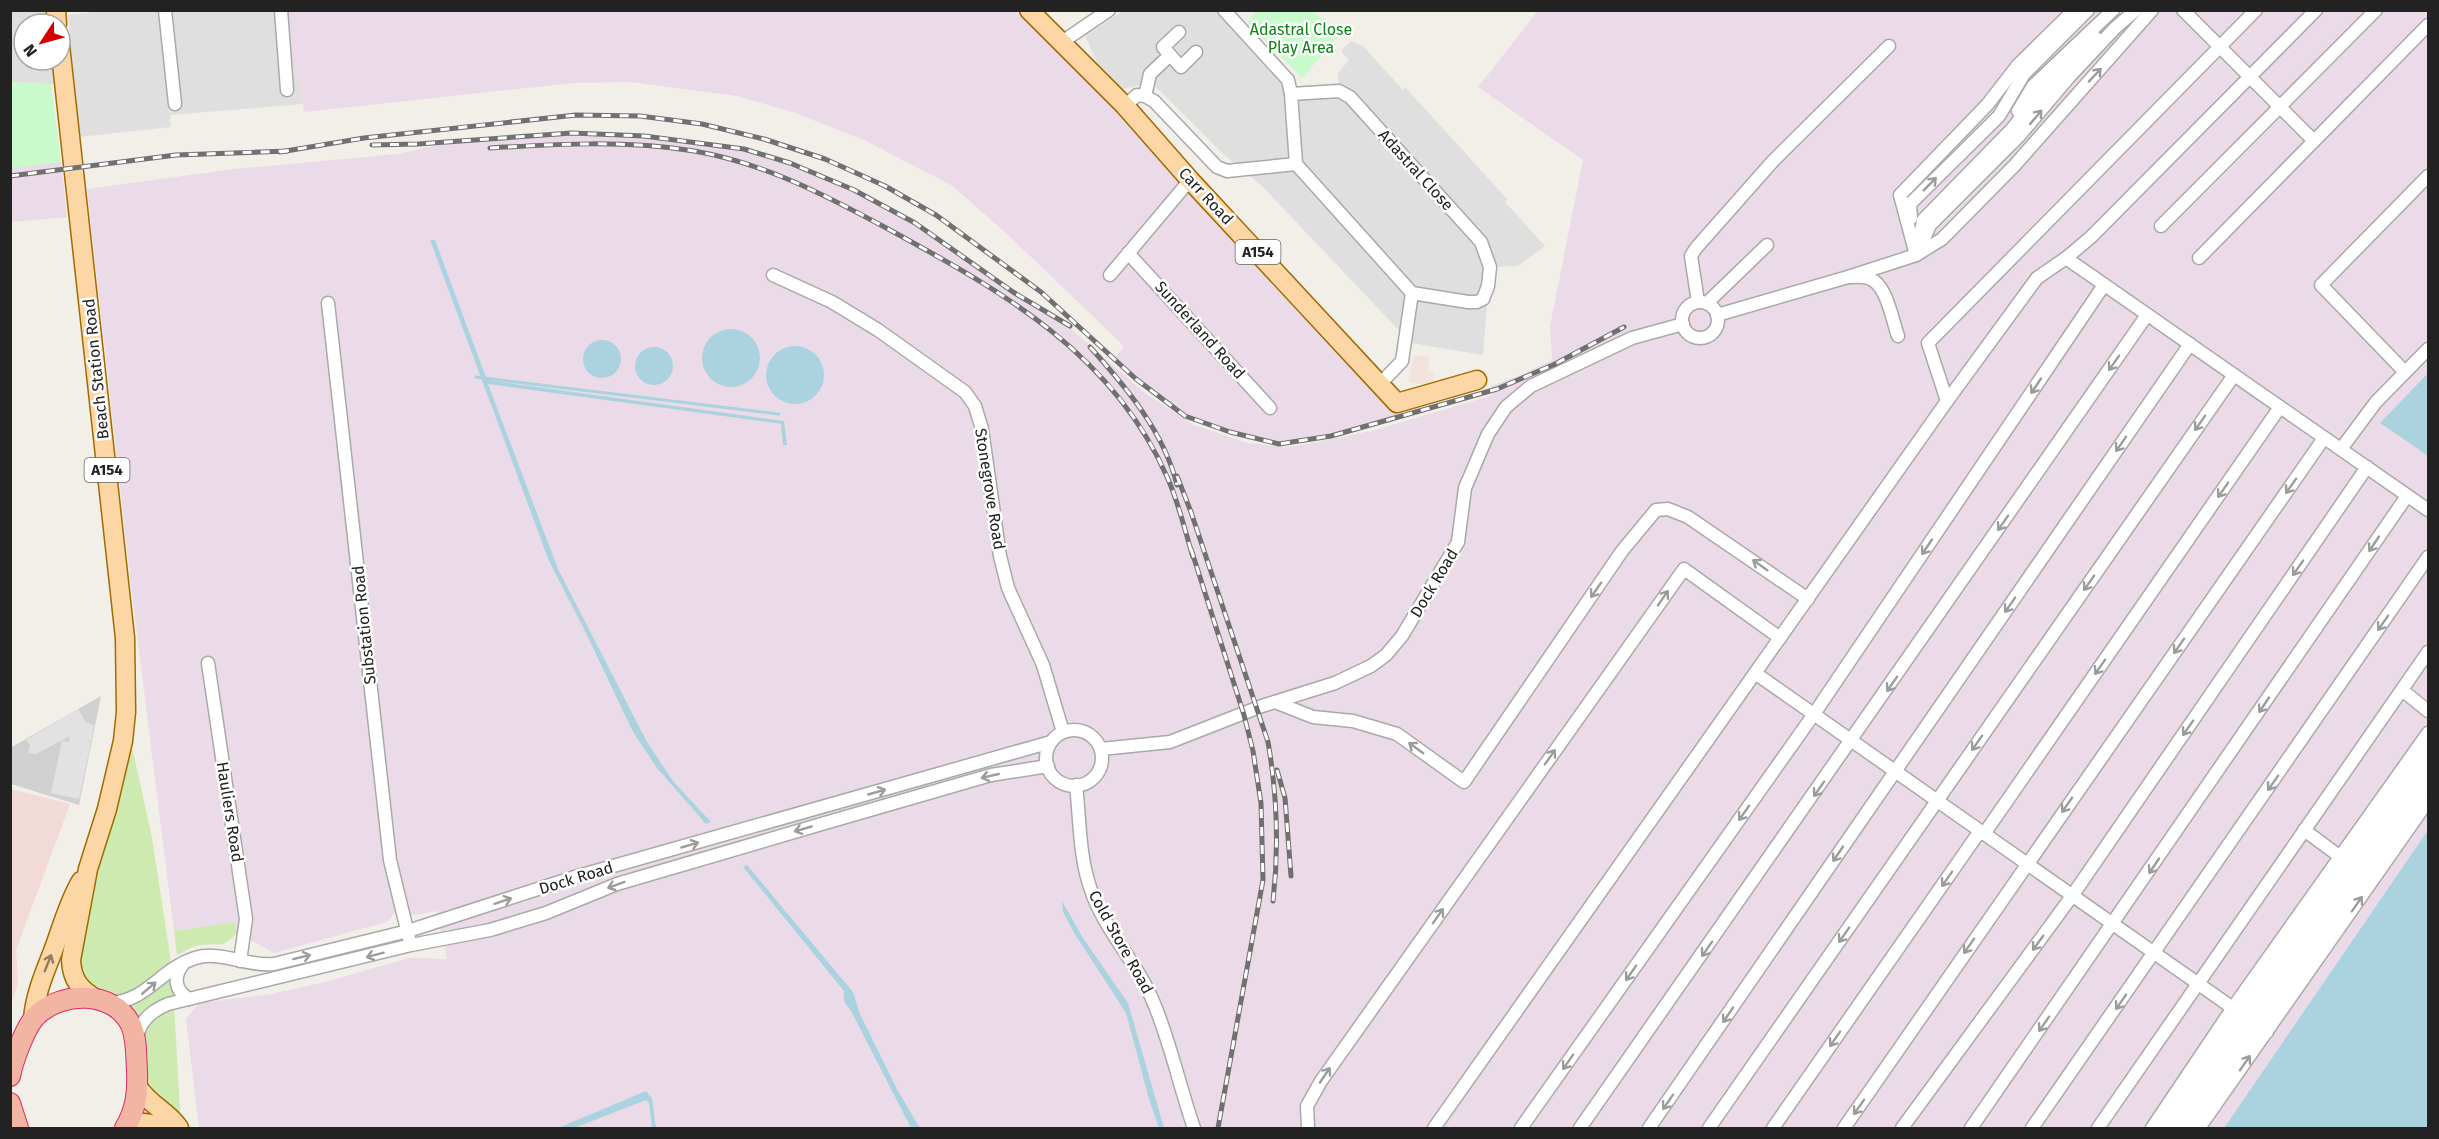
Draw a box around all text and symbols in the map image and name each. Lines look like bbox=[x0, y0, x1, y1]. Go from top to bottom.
north arrow bbox=[12, 12, 72, 72]
park label: Adastral Close Play Area bbox=[1250, 20, 1352, 57]
text: N bbox=[19, 41, 41, 60]
one-way arrow bbox=[2088, 68, 2102, 83]
one-way arrow bbox=[2029, 110, 2043, 125]
street label: Adastral Close bbox=[1375, 126, 1457, 214]
street label: Carr Road bbox=[1175, 164, 1237, 228]
one-way arrow bbox=[1922, 177, 1937, 192]
road number: A154 bbox=[1236, 240, 1280, 264]
street label: Sunderland Road bbox=[1151, 277, 1249, 383]
street label: Beach Station Road bbox=[79, 298, 113, 440]
one-way arrow bbox=[2108, 355, 2120, 371]
one-way arrow bbox=[2030, 377, 2042, 393]
one-way arrow bbox=[2194, 414, 2206, 431]
street label: Stonegrove Road bbox=[971, 427, 1009, 551]
one-way arrow bbox=[2115, 436, 2127, 452]
road number: A154 bbox=[84, 458, 130, 482]
one-way arrow bbox=[2285, 477, 2297, 493]
one-way arrow bbox=[2217, 481, 2229, 497]
one-way arrow bbox=[1997, 515, 2009, 531]
one-way arrow bbox=[2368, 535, 2380, 552]
one-way arrow bbox=[1921, 538, 1933, 555]
street label: Dock Road bbox=[1406, 545, 1462, 621]
one-way arrow bbox=[1753, 559, 1769, 571]
one-way arrow bbox=[2292, 559, 2304, 575]
street label: Substation Road bbox=[348, 565, 380, 685]
one-way arrow bbox=[2083, 574, 2095, 591]
one-way arrow bbox=[1590, 581, 1602, 597]
one-way arrow bbox=[1657, 590, 1669, 606]
one-way arrow bbox=[2004, 596, 2016, 613]
one-way arrow bbox=[2377, 614, 2389, 631]
one-way arrow bbox=[2173, 637, 2185, 653]
one-way arrow bbox=[2094, 659, 2106, 675]
one-way arrow bbox=[1886, 675, 1898, 691]
one-way arrow bbox=[2258, 696, 2270, 712]
one-way arrow bbox=[2182, 720, 2194, 736]
one-way arrow bbox=[1971, 734, 1983, 751]
one-way arrow bbox=[1408, 742, 1425, 754]
one-way arrow bbox=[1544, 749, 1556, 765]
street label: Hauliers Road bbox=[213, 760, 247, 864]
one-way arrow bbox=[981, 770, 1000, 782]
one-way arrow bbox=[2267, 775, 2279, 791]
one-way arrow bbox=[1813, 780, 1825, 797]
one-way arrow bbox=[867, 785, 886, 797]
one-way arrow bbox=[2061, 797, 2073, 813]
one-way arrow bbox=[1738, 805, 1750, 821]
one-way arrow bbox=[793, 824, 812, 835]
one-way arrow bbox=[680, 838, 699, 850]
one-way arrow bbox=[1832, 846, 1844, 862]
one-way arrow bbox=[2148, 857, 2160, 873]
street label: Dock Road bbox=[537, 858, 615, 898]
one-way arrow bbox=[1941, 870, 1953, 887]
one-way arrow bbox=[607, 880, 626, 891]
street label: Cold Store Road bbox=[1085, 887, 1157, 997]
one-way arrow bbox=[493, 894, 512, 905]
one-way arrow bbox=[2351, 896, 2363, 912]
one-way arrow bbox=[1431, 908, 1444, 924]
one-way arrow bbox=[1838, 926, 1850, 943]
one-way arrow bbox=[2032, 935, 2044, 951]
one-way arrow bbox=[1963, 938, 1975, 954]
one-way arrow bbox=[1701, 940, 1713, 956]
one-way arrow bbox=[366, 949, 385, 961]
one-way arrow bbox=[292, 951, 311, 963]
one-way arrow bbox=[43, 954, 54, 973]
one-way arrow bbox=[1625, 964, 1637, 980]
one-way arrow bbox=[141, 981, 157, 994]
one-way arrow bbox=[2115, 993, 2127, 1009]
one-way arrow bbox=[1722, 1006, 1734, 1023]
one-way arrow bbox=[2038, 1016, 2050, 1032]
one-way arrow bbox=[1829, 1030, 1841, 1047]
one-way arrow bbox=[1562, 1054, 1574, 1070]
one-way arrow bbox=[2239, 1056, 2251, 1072]
one-way arrow bbox=[1319, 1067, 1331, 1084]
one-way arrow bbox=[1662, 1093, 1674, 1109]
one-way arrow bbox=[1853, 1098, 1865, 1115]

